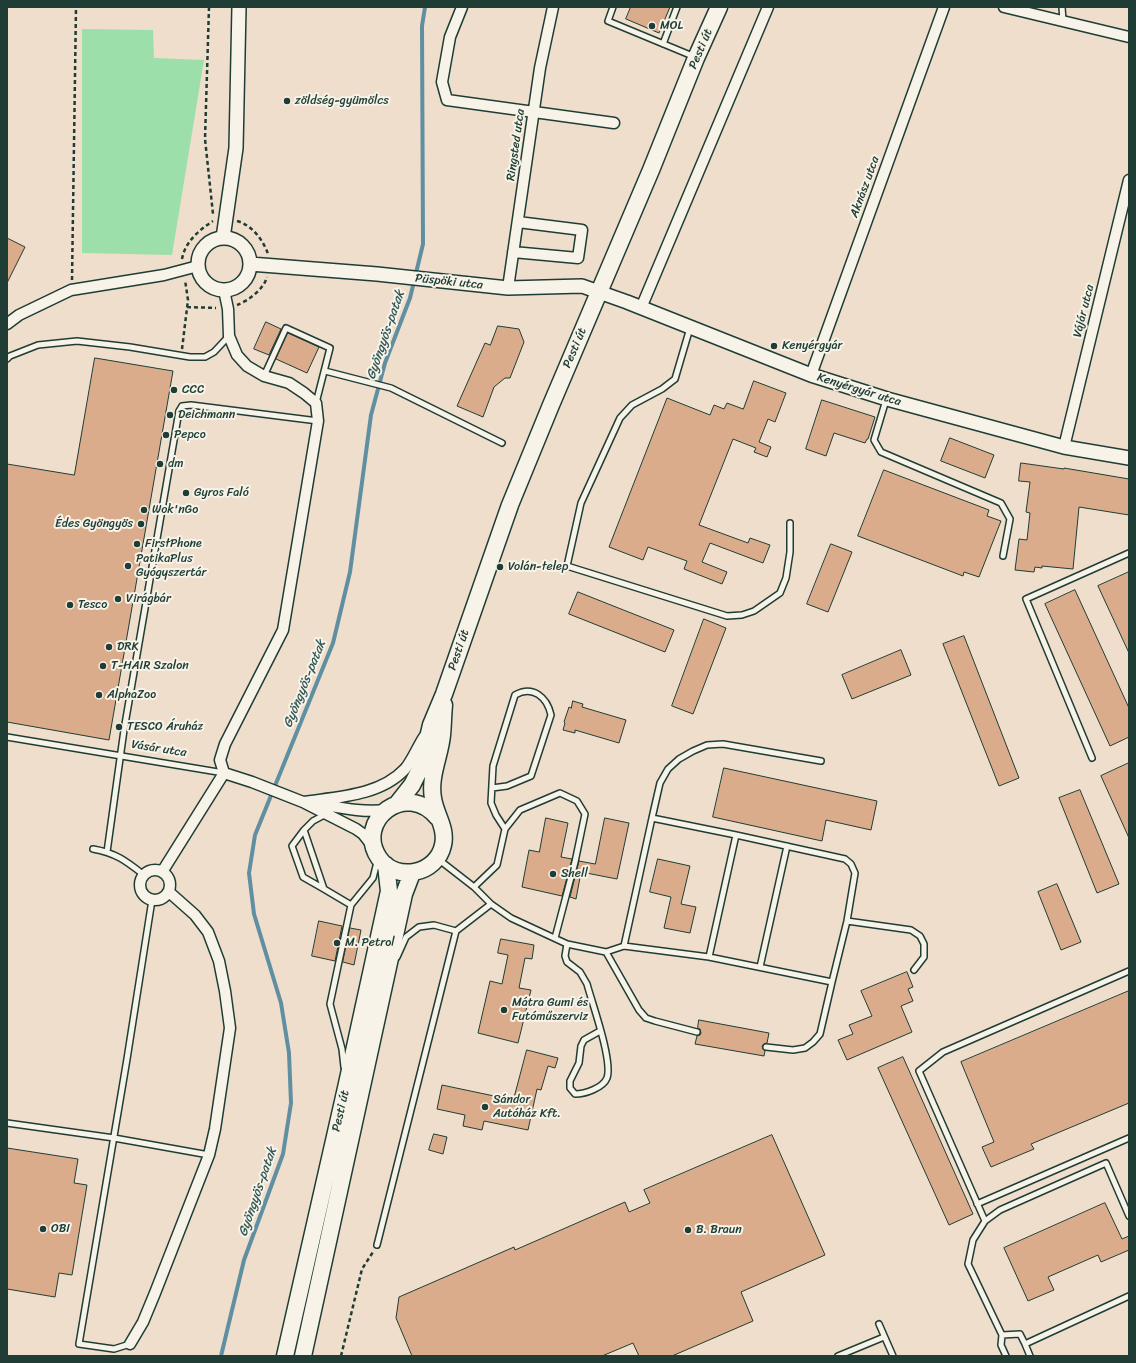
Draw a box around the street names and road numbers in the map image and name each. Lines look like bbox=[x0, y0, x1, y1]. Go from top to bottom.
street label: Pesti út bbox=[686, 27, 716, 71]
street label: Ringsted utca bbox=[504, 108, 528, 182]
street label: Aknász utca bbox=[847, 154, 883, 220]
street label: Püspöki utca bbox=[414, 271, 484, 293]
street label: Vájár utca bbox=[1070, 283, 1098, 339]
street label: Pesti út bbox=[560, 326, 590, 370]
street label: Kenyérgyár utca bbox=[815, 370, 903, 410]
street label: Pesti út bbox=[445, 628, 473, 672]
street label: Vásár utca bbox=[130, 738, 188, 760]
street label: Pesti út bbox=[329, 1089, 353, 1133]

